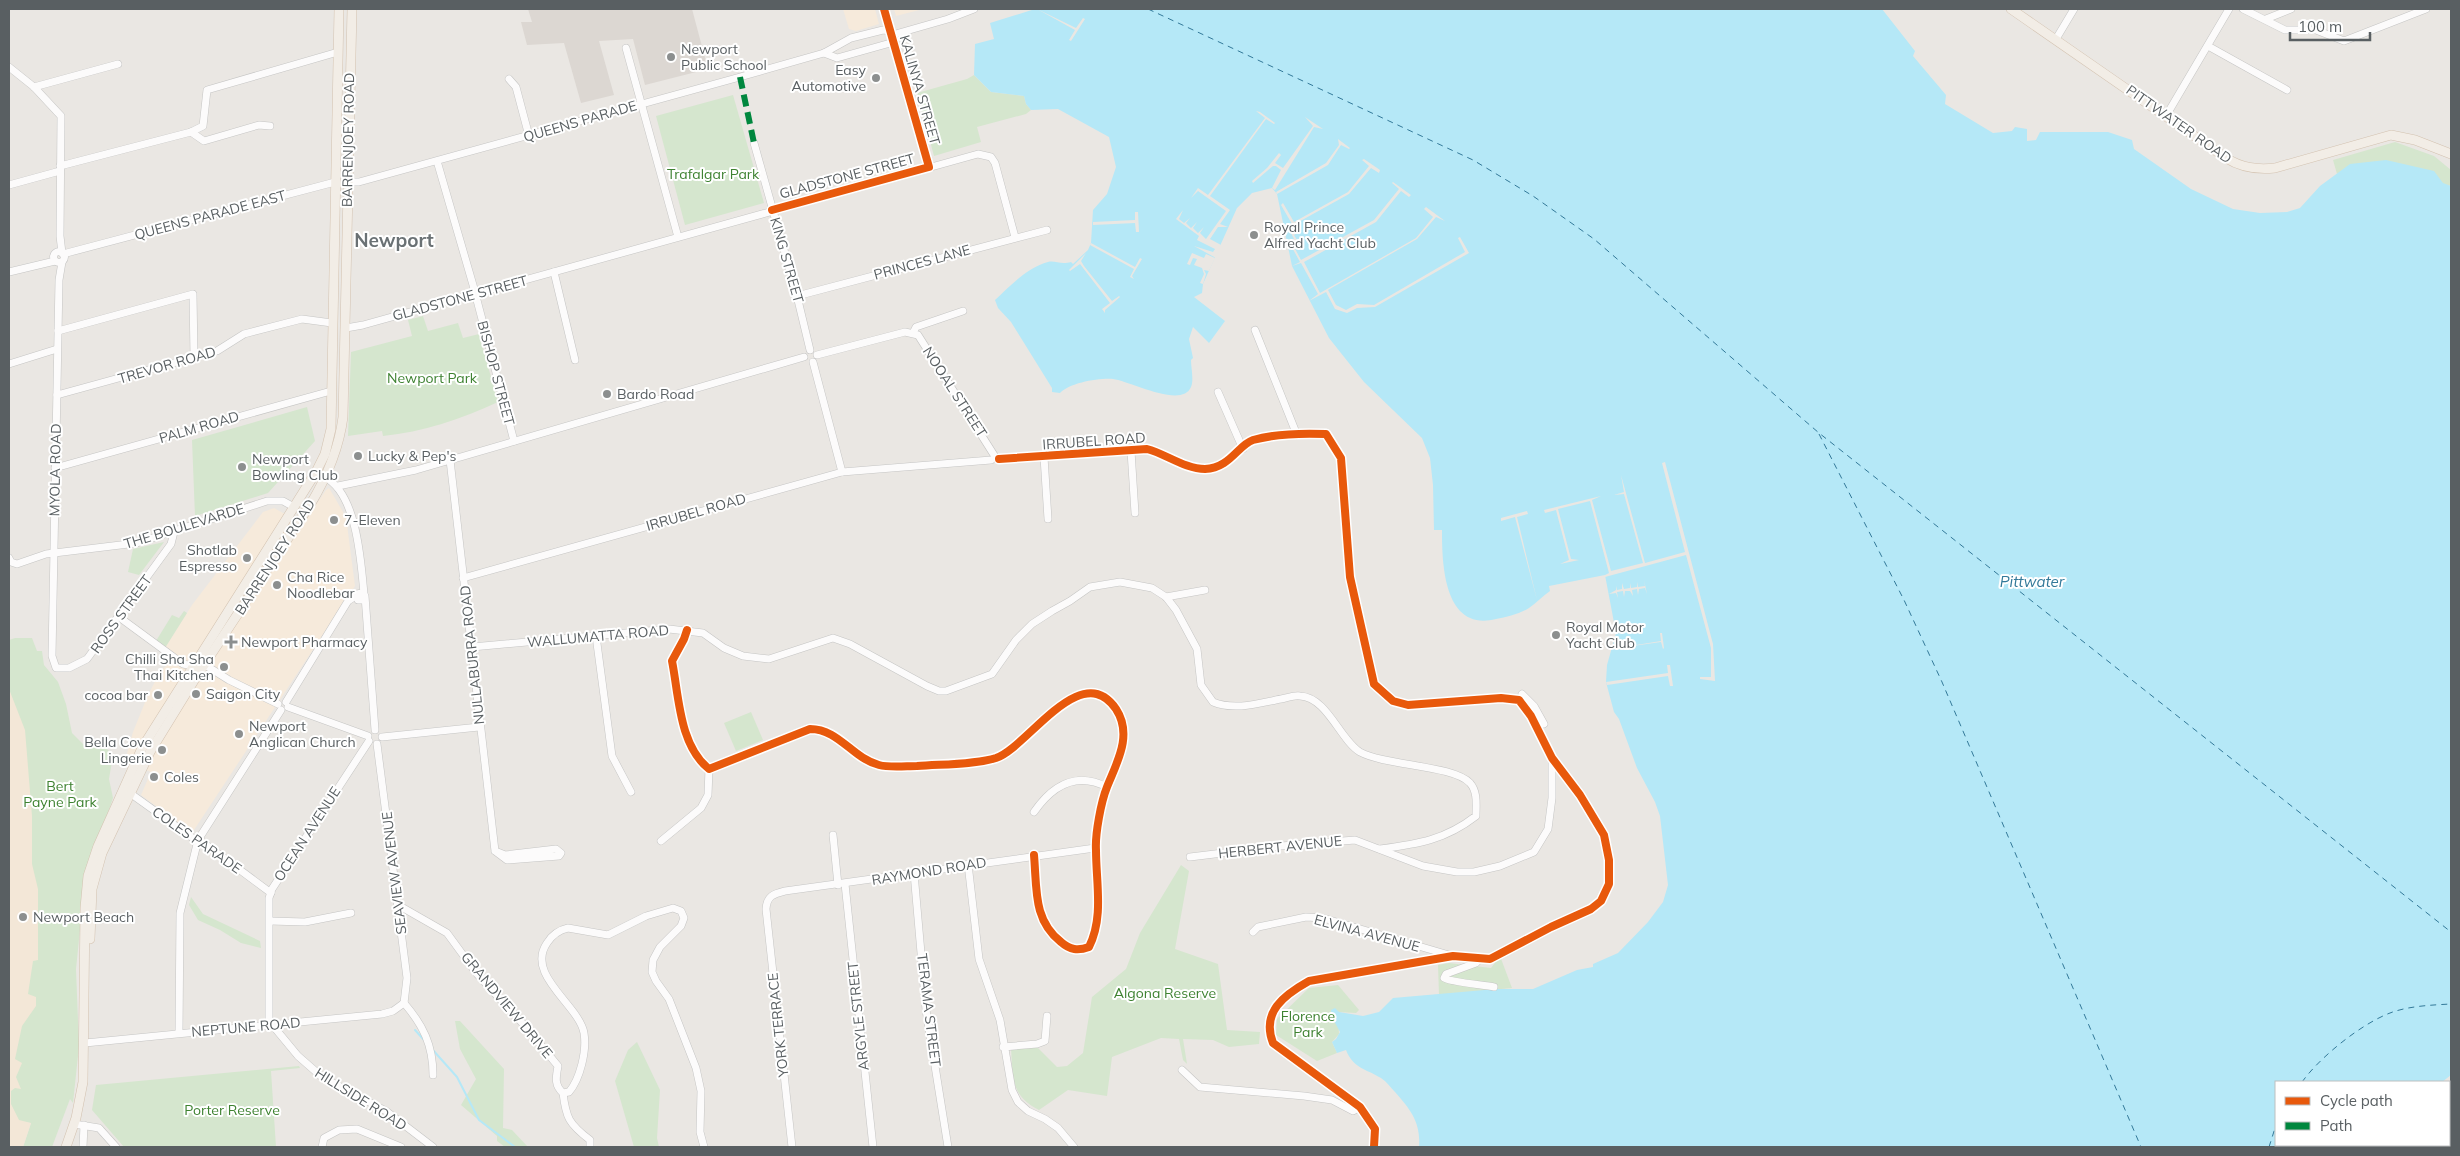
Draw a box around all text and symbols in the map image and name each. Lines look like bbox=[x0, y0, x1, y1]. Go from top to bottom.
scale bar bbox=[2290, 10, 2370, 42]
text: 100 m bbox=[2298, 17, 2342, 36]
street label: KALINYA STREET bbox=[896, 33, 944, 148]
place label: Newport Public School bbox=[681, 40, 767, 74]
marker: Newport Public School bbox=[665, 51, 677, 63]
place label: Easy Automotive bbox=[791, 61, 867, 95]
marker: Easy Automotive bbox=[870, 72, 882, 84]
street label: BARRENJOEY ROAD bbox=[338, 73, 358, 207]
street label: PITTWATER ROAD bbox=[2123, 81, 2235, 167]
street label: QUEENS PARADE bbox=[521, 96, 639, 146]
street label: GLADSTONE STREET bbox=[777, 149, 917, 203]
park label: Trafalgar Park bbox=[667, 165, 760, 183]
street label: QUEENS PARADE EAST bbox=[132, 186, 288, 244]
street label: KING STREET bbox=[766, 215, 808, 305]
place label: Royal Prince Alfred Yacht Club bbox=[1264, 218, 1376, 252]
district label: Newport bbox=[354, 228, 434, 252]
marker: Royal Prince Alfred Yacht Club bbox=[1248, 229, 1260, 241]
street label: PRINCES LANE bbox=[872, 240, 972, 284]
street label: GLADSTONE STREET bbox=[390, 271, 530, 325]
street label: BISHOP STREET bbox=[473, 319, 519, 428]
street label: TREVOR ROAD bbox=[116, 342, 218, 388]
street label: NOOAL STREET bbox=[919, 343, 991, 441]
park label: Newport Park bbox=[387, 369, 478, 387]
place label: Bardo Road bbox=[617, 385, 694, 403]
marker: Bardo Road bbox=[601, 388, 613, 400]
street label: PALM ROAD bbox=[157, 407, 241, 447]
street label: MYOLA ROAD bbox=[45, 423, 65, 517]
street label: IRRUBEL ROAD bbox=[1042, 428, 1146, 454]
place label: Lucky & Pep's bbox=[368, 447, 457, 465]
place label: Newport Bowling Club bbox=[252, 450, 338, 484]
marker: Lucky & Pep's bbox=[352, 450, 364, 462]
marker: Newport Bowling Club bbox=[236, 461, 248, 473]
street label: IRRUBEL ROAD bbox=[644, 489, 748, 535]
street label: BARRENJOEY ROAD bbox=[231, 496, 319, 618]
street label: THE BOULEVARDE bbox=[122, 499, 246, 553]
place label: 7-Eleven bbox=[344, 511, 401, 529]
marker: 7-Eleven bbox=[328, 514, 340, 526]
place label: Shotlab Espresso bbox=[179, 541, 237, 575]
marker: Shotlab Espresso bbox=[241, 552, 253, 564]
place label: Cha Rice Noodlebar bbox=[287, 568, 356, 602]
street label: ROSS STREET bbox=[86, 571, 156, 657]
water label: Pittwater bbox=[2000, 572, 2065, 591]
marker: Cha Rice Noodlebar bbox=[271, 579, 283, 591]
street label: NULLABURRA ROAD bbox=[456, 585, 488, 725]
place label: Royal Motor Yacht Club bbox=[1565, 618, 1645, 652]
street label: WALLUMATTA ROAD bbox=[526, 621, 670, 651]
marker: Royal Motor Yacht Club bbox=[1550, 629, 1562, 641]
place label: Newport Pharmacy bbox=[241, 633, 368, 651]
marker: Newport Pharmacy bbox=[225, 636, 237, 648]
place label: Chilli Sha Sha Thai Kitchen bbox=[125, 650, 214, 684]
marker: Chilli Sha Sha Thai Kitchen bbox=[218, 661, 230, 673]
place label: Saigon City bbox=[206, 685, 281, 703]
place label: cocoa bar bbox=[84, 686, 149, 704]
marker: Saigon City bbox=[190, 688, 202, 700]
marker: cocoa bar bbox=[152, 689, 164, 701]
place label: Newport Anglican Church bbox=[249, 717, 356, 751]
marker: Newport Anglican Church bbox=[233, 728, 245, 740]
place label: Bella Cove Lingerie bbox=[84, 733, 152, 767]
marker: Bella Cove Lingerie bbox=[156, 744, 168, 756]
place label: Coles bbox=[164, 768, 199, 786]
marker: Coles bbox=[148, 771, 160, 783]
park label: Bert Payne Park bbox=[23, 777, 98, 811]
street label: OCEAN AVENUE bbox=[270, 783, 344, 885]
street label: COLES PARADE bbox=[149, 802, 245, 878]
street label: SEAVIEW AVENUE bbox=[378, 811, 410, 935]
street label: HERBERT AVENUE bbox=[1217, 832, 1343, 862]
street label: RAYMOND ROAD bbox=[870, 853, 988, 889]
place label: Newport Beach bbox=[33, 908, 134, 926]
street label: ELVINA AVENUE bbox=[1312, 910, 1422, 956]
marker: Newport Beach bbox=[17, 911, 29, 923]
street label: GRANDVIEW DRIVE bbox=[457, 948, 557, 1062]
street label: TERAMA STREET bbox=[913, 952, 945, 1068]
street label: ARGYLE STREET bbox=[843, 960, 873, 1071]
street label: YORK TERRACE bbox=[764, 972, 793, 1079]
park label: Algona Reserve bbox=[1114, 984, 1216, 1002]
park label: Florence Park bbox=[1281, 1007, 1335, 1041]
street label: NEPTUNE ROAD bbox=[191, 1013, 301, 1041]
street label: HILLSIDE ROAD bbox=[312, 1064, 410, 1134]
legend bbox=[2275, 1081, 2450, 1146]
text: Cycle path bbox=[2320, 1091, 2393, 1110]
park label: Porter Reserve bbox=[184, 1101, 280, 1119]
text: Path bbox=[2320, 1116, 2352, 1135]

